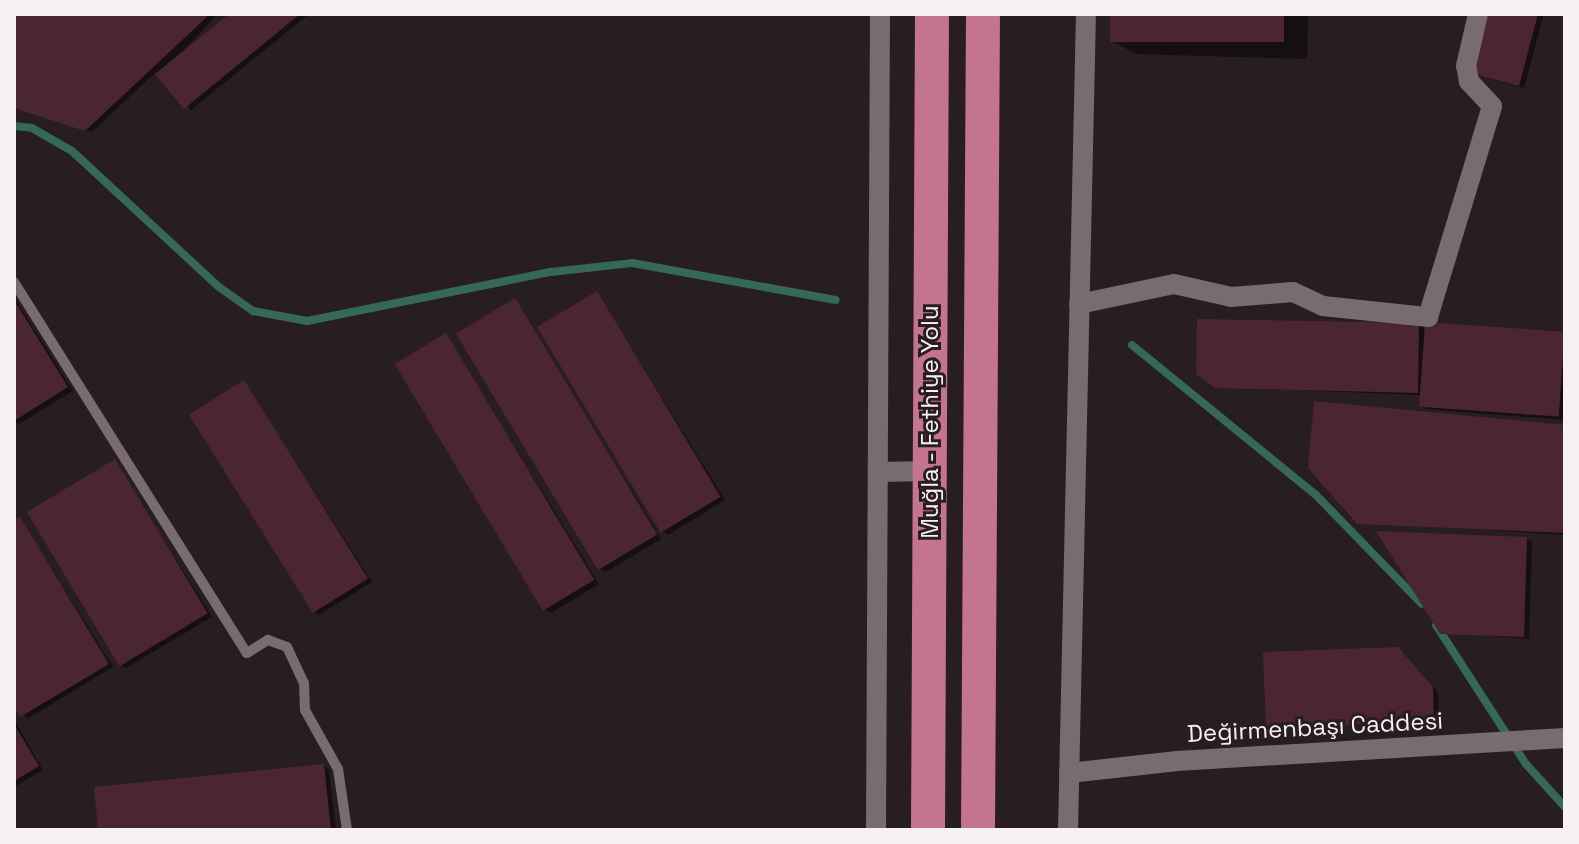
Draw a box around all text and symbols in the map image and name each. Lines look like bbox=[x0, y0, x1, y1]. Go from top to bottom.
street label: Muğla - Fethiye Yolu bbox=[916, 304, 944, 540]
street label: Değirmenbaşı Caddesi bbox=[1186, 706, 1444, 748]

